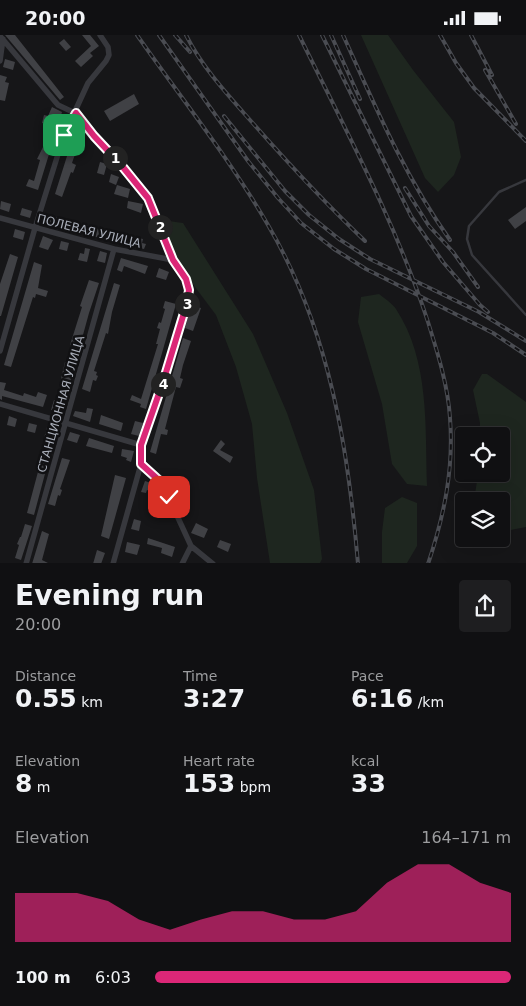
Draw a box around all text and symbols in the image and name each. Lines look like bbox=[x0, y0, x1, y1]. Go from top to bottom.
text: 20:00 bbox=[25, 7, 85, 29]
pin bbox=[43, 114, 85, 156]
icon: arrive bbox=[50, 121, 78, 149]
pin: 1 bbox=[102, 145, 128, 171]
text: 1 bbox=[111, 150, 120, 166]
street label: ПОЛЕВАЯ УЛИЦА bbox=[36, 211, 143, 251]
pin: 2 bbox=[148, 215, 172, 239]
text: 2 bbox=[156, 219, 165, 235]
pin: 3 bbox=[174, 291, 200, 317]
text: 3 bbox=[183, 296, 192, 312]
street label: СТАНЦИОННАЯ УЛИЦА bbox=[35, 333, 88, 474]
pin: 4 bbox=[150, 371, 176, 397]
text: 4 bbox=[159, 376, 168, 392]
map controls bbox=[455, 427, 510, 547]
button: locate bbox=[455, 427, 510, 482]
pin bbox=[148, 476, 190, 518]
icon: check bbox=[155, 483, 183, 511]
button: layers bbox=[455, 492, 510, 547]
text: Evening run bbox=[15, 579, 204, 612]
button: share bbox=[459, 580, 511, 632]
text: 20:00 bbox=[15, 615, 61, 634]
text: Distance bbox=[15, 668, 76, 684]
text: Time bbox=[183, 668, 217, 684]
text: Pace bbox=[351, 668, 384, 684]
text: 0.55 bbox=[15, 684, 77, 713]
text: 3:27 bbox=[183, 684, 245, 713]
text: 6:16 bbox=[351, 684, 413, 713]
text: km bbox=[77, 694, 103, 710]
text: /km bbox=[413, 694, 444, 710]
text: Elevation bbox=[15, 753, 80, 769]
text: Heart rate bbox=[183, 753, 255, 769]
text: kcal bbox=[351, 753, 379, 769]
text: 8 bbox=[15, 769, 32, 798]
text: 153 bbox=[183, 769, 235, 798]
text: 33 bbox=[351, 769, 386, 798]
text: m bbox=[32, 779, 51, 795]
text: bpm bbox=[235, 779, 271, 795]
text: Elevation bbox=[15, 828, 89, 847]
text: 164–171 m bbox=[421, 828, 511, 847]
text: 100 m bbox=[15, 968, 71, 987]
text: 6:03 bbox=[95, 968, 131, 987]

